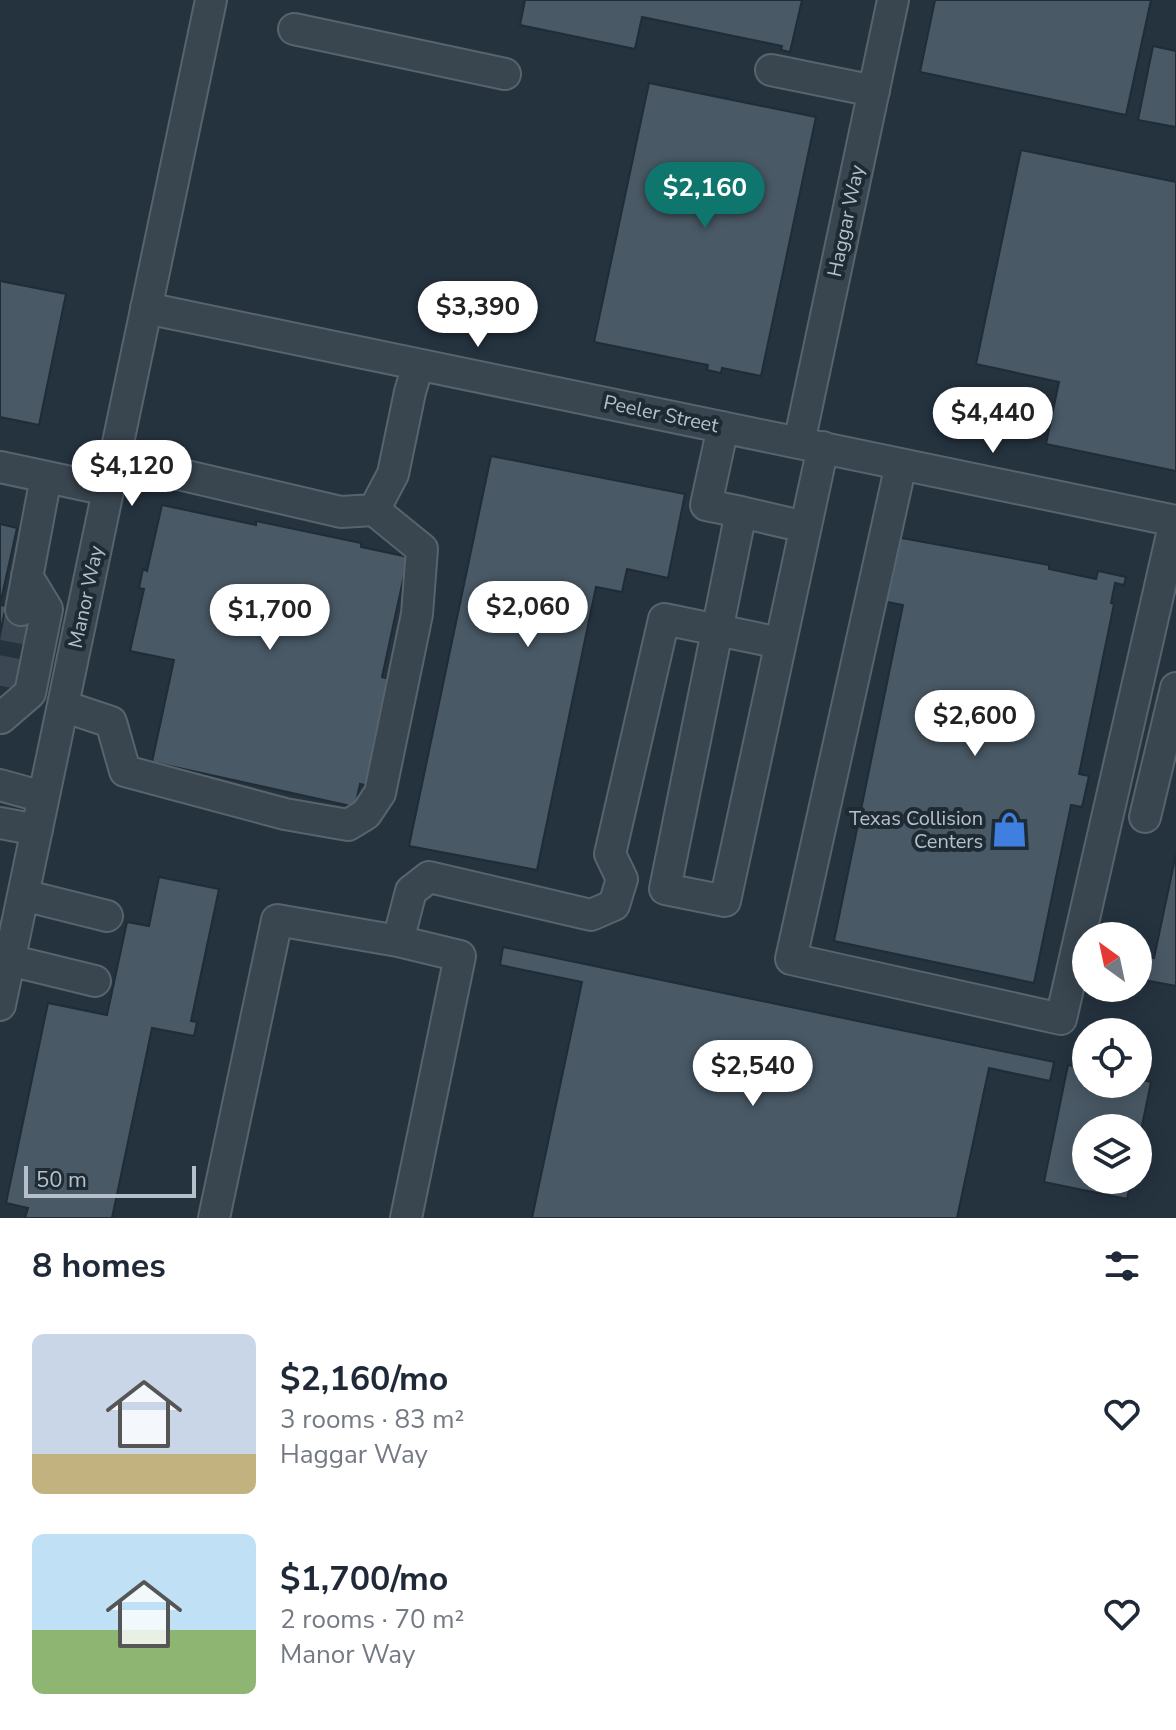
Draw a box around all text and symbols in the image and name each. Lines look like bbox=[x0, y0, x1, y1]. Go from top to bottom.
pin: $2,160 bbox=[640, 162, 770, 230]
street label: Haggar Way bbox=[821, 162, 871, 279]
text: $2,160 bbox=[663, 170, 747, 205]
pin: $3,390 bbox=[413, 281, 543, 349]
text: $3,390 bbox=[436, 289, 520, 324]
pin: $4,440 bbox=[928, 387, 1058, 455]
street label: Peeler Street bbox=[601, 389, 722, 440]
text: $4,440 bbox=[951, 395, 1035, 430]
pin: $4,120 bbox=[67, 440, 197, 508]
text: $4,120 bbox=[90, 448, 174, 483]
street label: Manor Way bbox=[62, 543, 110, 651]
pin: $2,060 bbox=[463, 581, 593, 649]
pin: $1,700 bbox=[205, 584, 335, 652]
text: $2,060 bbox=[486, 589, 570, 624]
text: $1,700 bbox=[228, 592, 312, 627]
pin: $2,600 bbox=[910, 690, 1040, 758]
text: $2,600 bbox=[933, 698, 1017, 733]
place label: Texas Collision Centers bbox=[849, 805, 983, 855]
shop icon: Texas Collision Centers bbox=[990, 811, 1028, 849]
north arrow bbox=[1072, 922, 1152, 1002]
map controls bbox=[1072, 922, 1152, 1194]
button: locate bbox=[1072, 1018, 1152, 1098]
pin: $2,540 bbox=[688, 1040, 818, 1108]
text: $2,540 bbox=[711, 1048, 795, 1083]
button: layers bbox=[1072, 1114, 1152, 1194]
scale bar bbox=[24, 1162, 196, 1198]
text: 50 m bbox=[36, 1165, 87, 1195]
text: 8 homes bbox=[32, 1243, 166, 1289]
icon: filters bbox=[1100, 1244, 1144, 1288]
text: $2,160/mo bbox=[280, 1356, 448, 1402]
icon: home bbox=[96, 1366, 192, 1462]
icon: heart bbox=[1100, 1392, 1144, 1436]
text: 3 rooms · 83 m² bbox=[280, 1402, 464, 1437]
text: Haggar Way bbox=[280, 1437, 428, 1472]
text: $1,700/mo bbox=[280, 1556, 448, 1602]
icon: home bbox=[96, 1566, 192, 1662]
icon: heart bbox=[1100, 1592, 1144, 1636]
text: 2 rooms · 70 m² bbox=[280, 1602, 464, 1637]
text: Manor Way bbox=[280, 1637, 415, 1672]

